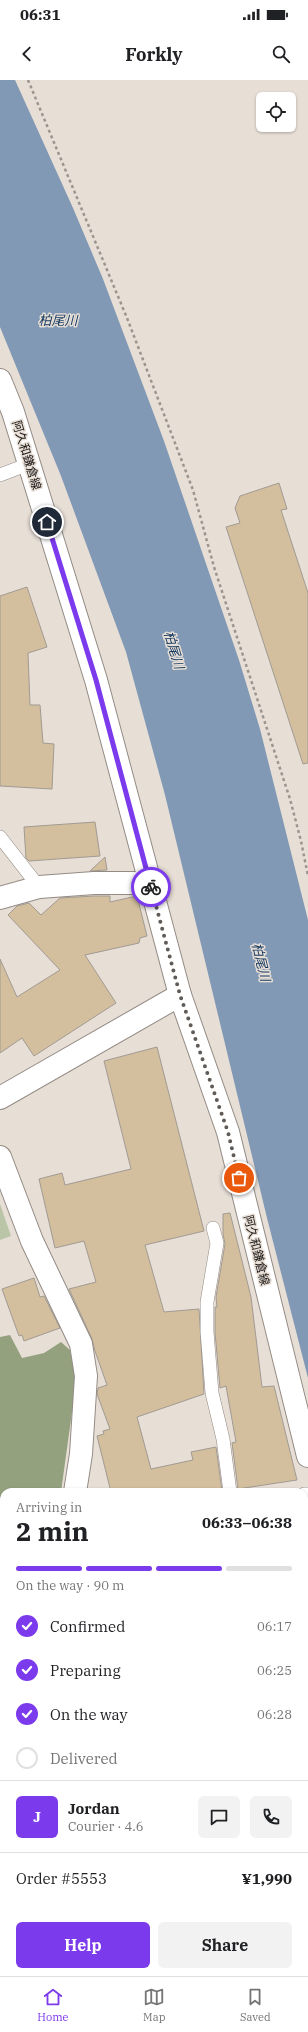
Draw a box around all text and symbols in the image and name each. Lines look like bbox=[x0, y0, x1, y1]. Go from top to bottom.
text: 06:31 bbox=[20, 5, 61, 24]
icon: back bbox=[16, 43, 38, 65]
text: Forkly bbox=[125, 43, 183, 66]
icon: search bbox=[270, 43, 292, 65]
map controls bbox=[256, 92, 296, 132]
button: locate bbox=[256, 92, 296, 132]
water label: 柏尾川 bbox=[38, 312, 79, 329]
street label: 阿久和鎌倉線 bbox=[9, 418, 45, 492]
pin bbox=[30, 505, 64, 539]
icon: home bbox=[36, 511, 58, 533]
water label: 柏尾川 bbox=[160, 629, 188, 673]
courier bbox=[131, 867, 171, 907]
icon: bike bbox=[140, 876, 162, 898]
water label: 柏尾川 bbox=[248, 941, 274, 985]
pin bbox=[222, 1161, 256, 1195]
icon: bag bbox=[228, 1167, 250, 1189]
street label: 阿久和鎌倉線 bbox=[241, 1213, 273, 1287]
text: Arriving in bbox=[16, 1499, 82, 1516]
text: 06:33–06:38 bbox=[202, 1513, 292, 1532]
text: 2 min bbox=[16, 1514, 89, 1548]
text: On the way · 90 m bbox=[16, 1577, 124, 1594]
icon: check bbox=[16, 1615, 38, 1637]
text: Confirmed bbox=[50, 1617, 125, 1636]
text: 06:17 bbox=[257, 1618, 292, 1635]
icon: check bbox=[16, 1659, 38, 1681]
text: Preparing bbox=[50, 1661, 121, 1680]
text: 06:25 bbox=[257, 1662, 292, 1679]
icon: check bbox=[16, 1703, 38, 1725]
text: On the way bbox=[50, 1705, 128, 1724]
text: 06:28 bbox=[257, 1706, 292, 1723]
text: Delivered bbox=[50, 1749, 118, 1768]
button: chat bbox=[198, 1796, 240, 1838]
button: phone bbox=[250, 1796, 292, 1838]
text: Jordan bbox=[68, 1799, 120, 1818]
text: J bbox=[33, 1807, 41, 1826]
text: Courier · 4.6 bbox=[68, 1818, 144, 1835]
text: Order #5553 bbox=[16, 1869, 107, 1888]
text: ¥1,990 bbox=[242, 1869, 292, 1888]
button: Help bbox=[16, 1922, 150, 1968]
button: Share bbox=[158, 1922, 292, 1968]
tab: Home bbox=[37, 1986, 69, 2024]
tab: Map bbox=[143, 1986, 165, 2024]
tab: Saved bbox=[240, 1986, 271, 2024]

